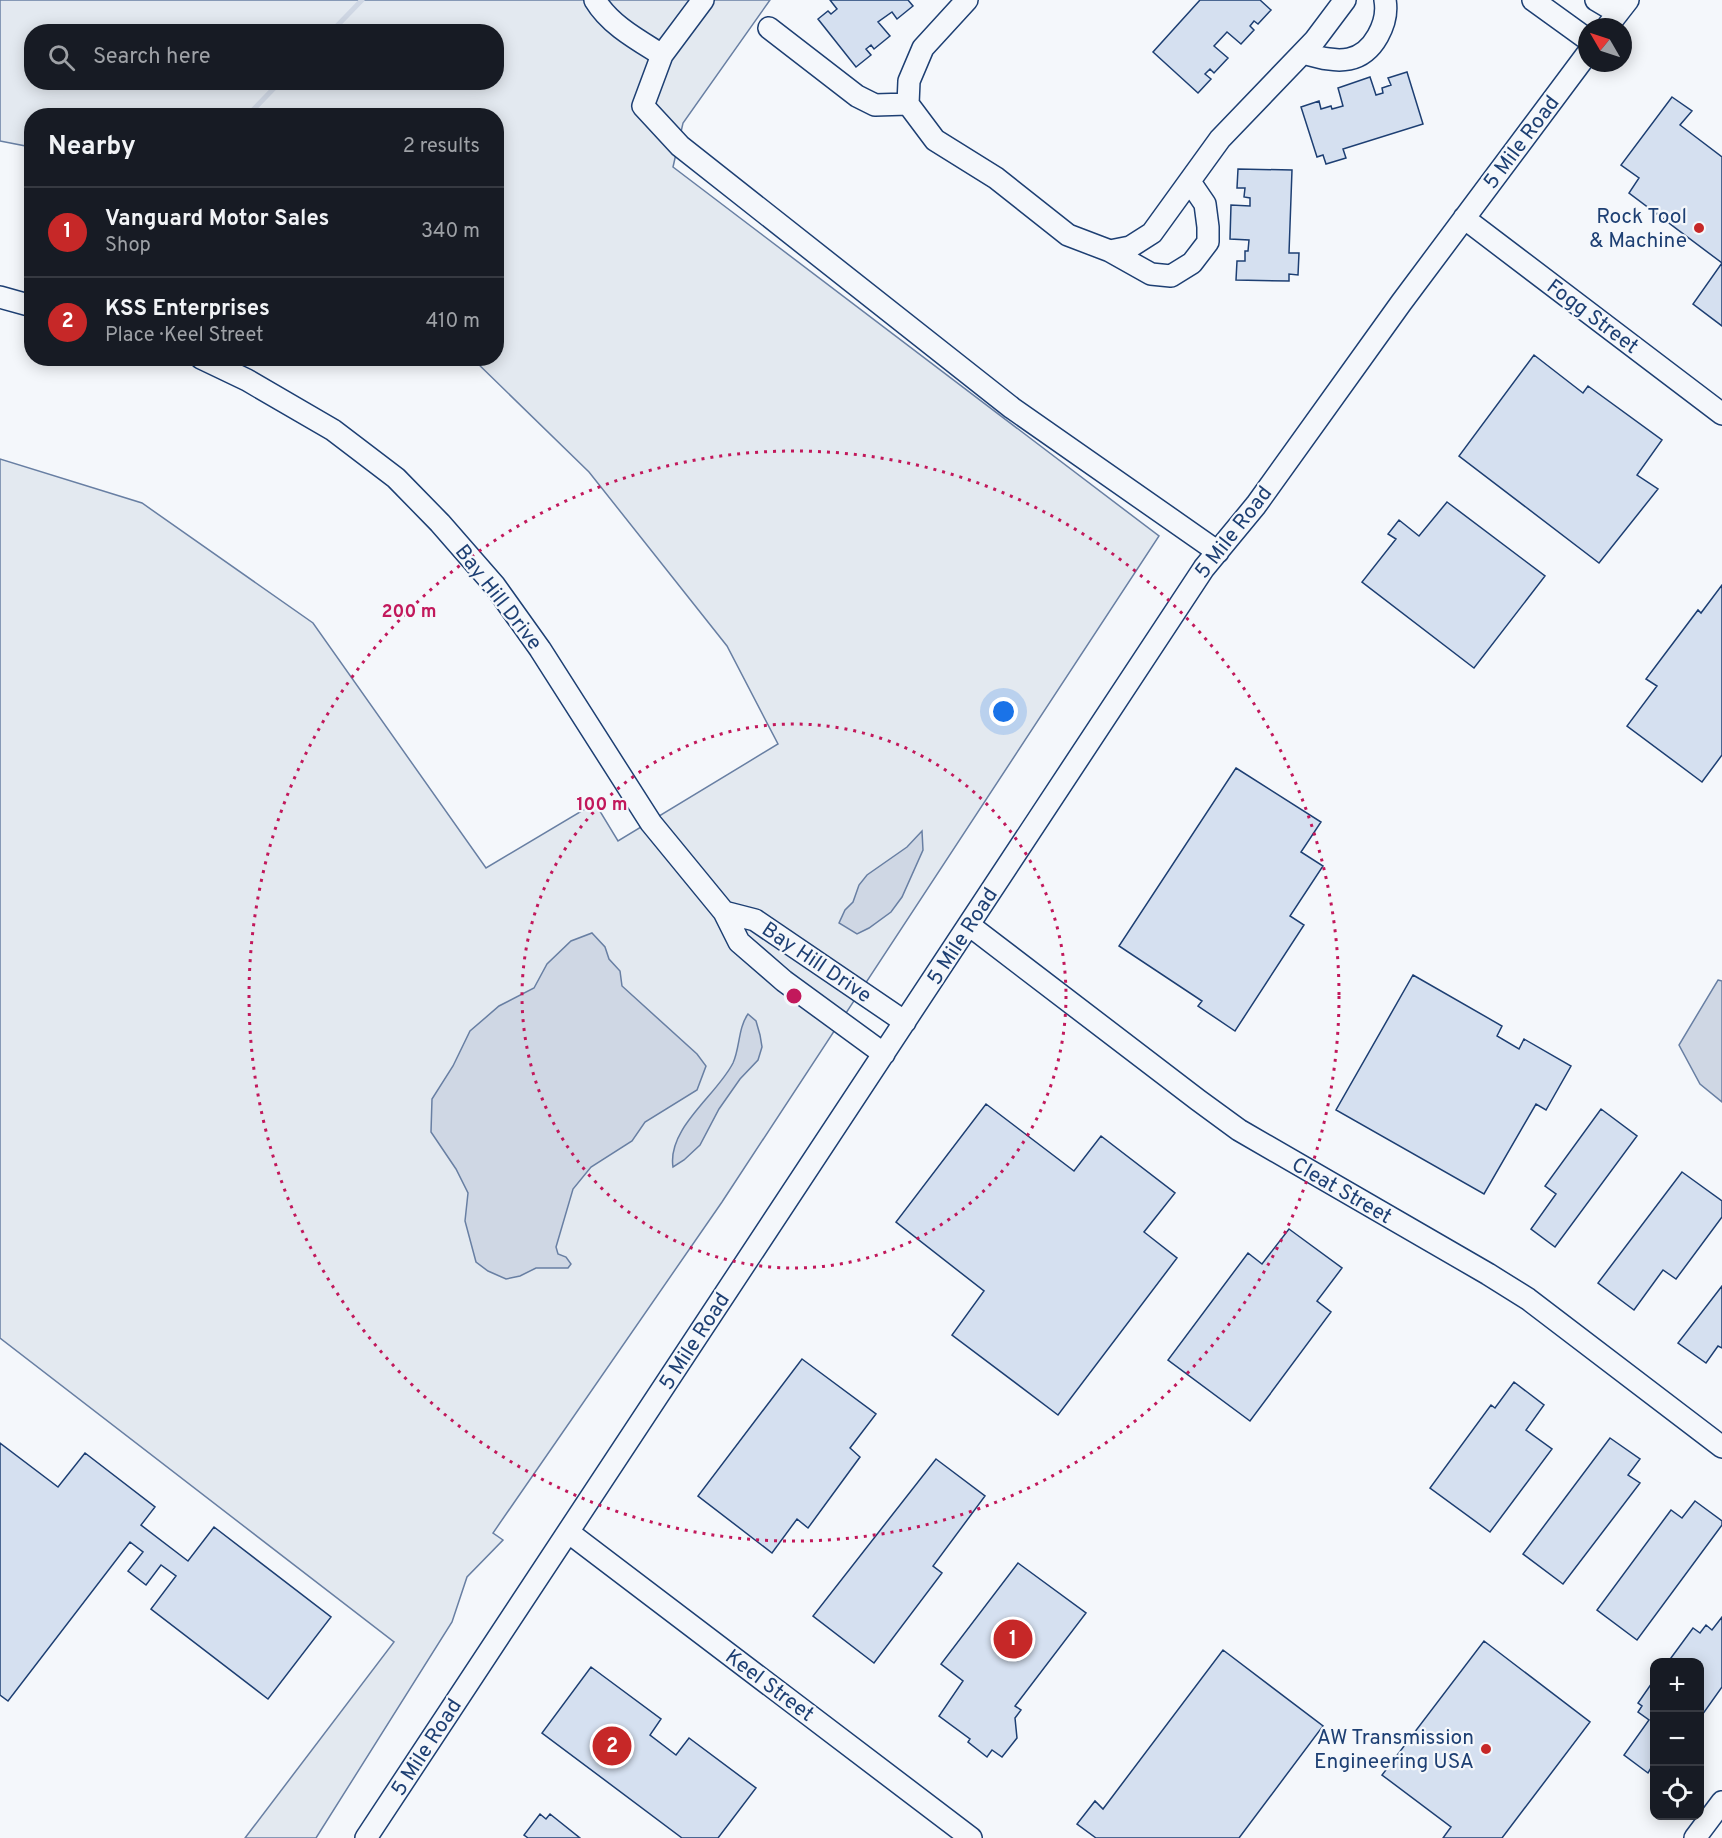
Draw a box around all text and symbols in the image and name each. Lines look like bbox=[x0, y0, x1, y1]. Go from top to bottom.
north arrow bbox=[1578, 18, 1632, 72]
search box bbox=[24, 24, 504, 90]
icon: search bbox=[45, 41, 78, 74]
text: Search here bbox=[93, 44, 211, 71]
street label: 5 Mile Road bbox=[1478, 91, 1566, 195]
text: Nearby bbox=[48, 131, 136, 164]
text: 2 results bbox=[403, 134, 480, 160]
place label: Rock Tool & Machine bbox=[1589, 204, 1687, 255]
text: Vanguard Motor Sales bbox=[105, 206, 329, 233]
text: 1 bbox=[64, 219, 72, 245]
text: 340 m bbox=[421, 219, 480, 245]
marker: Rock Tool & Machine bbox=[1692, 221, 1706, 235]
text: Shop bbox=[105, 233, 151, 259]
street label: Fogg Street bbox=[1541, 274, 1644, 361]
text: KSS Enterprises bbox=[105, 296, 270, 323]
text: 2 bbox=[61, 309, 74, 335]
text: 410 m bbox=[426, 309, 480, 335]
text: Place · Keel Street bbox=[105, 323, 264, 349]
street label: 5 Mile Road bbox=[1190, 481, 1279, 585]
street label: Bay Hill Drive bbox=[448, 540, 547, 656]
text: 200 m bbox=[381, 601, 437, 624]
your location bbox=[989, 697, 1018, 726]
text: 100 m bbox=[576, 794, 628, 817]
street label: 5 Mile Road bbox=[922, 883, 1005, 991]
street label: Bay Hill Drive bbox=[756, 917, 876, 1010]
centre of rings bbox=[784, 986, 804, 1006]
street label: Cleat Street bbox=[1286, 1152, 1396, 1231]
street label: 5 Mile Road bbox=[654, 1288, 737, 1396]
pin: 1 bbox=[994, 1616, 1032, 1662]
street label: Keel Street bbox=[719, 1644, 819, 1728]
map controls bbox=[1650, 1658, 1704, 1820]
button: + bbox=[1650, 1658, 1704, 1712]
street label: 5 Mile Road bbox=[386, 1694, 469, 1802]
button: − bbox=[1650, 1712, 1704, 1766]
pin: 2 bbox=[592, 1724, 632, 1768]
place label: AW Transmission Engineering USA bbox=[1314, 1725, 1474, 1776]
marker: AW Transmission Engineering USA bbox=[1479, 1742, 1493, 1756]
button: locate bbox=[1650, 1766, 1704, 1820]

